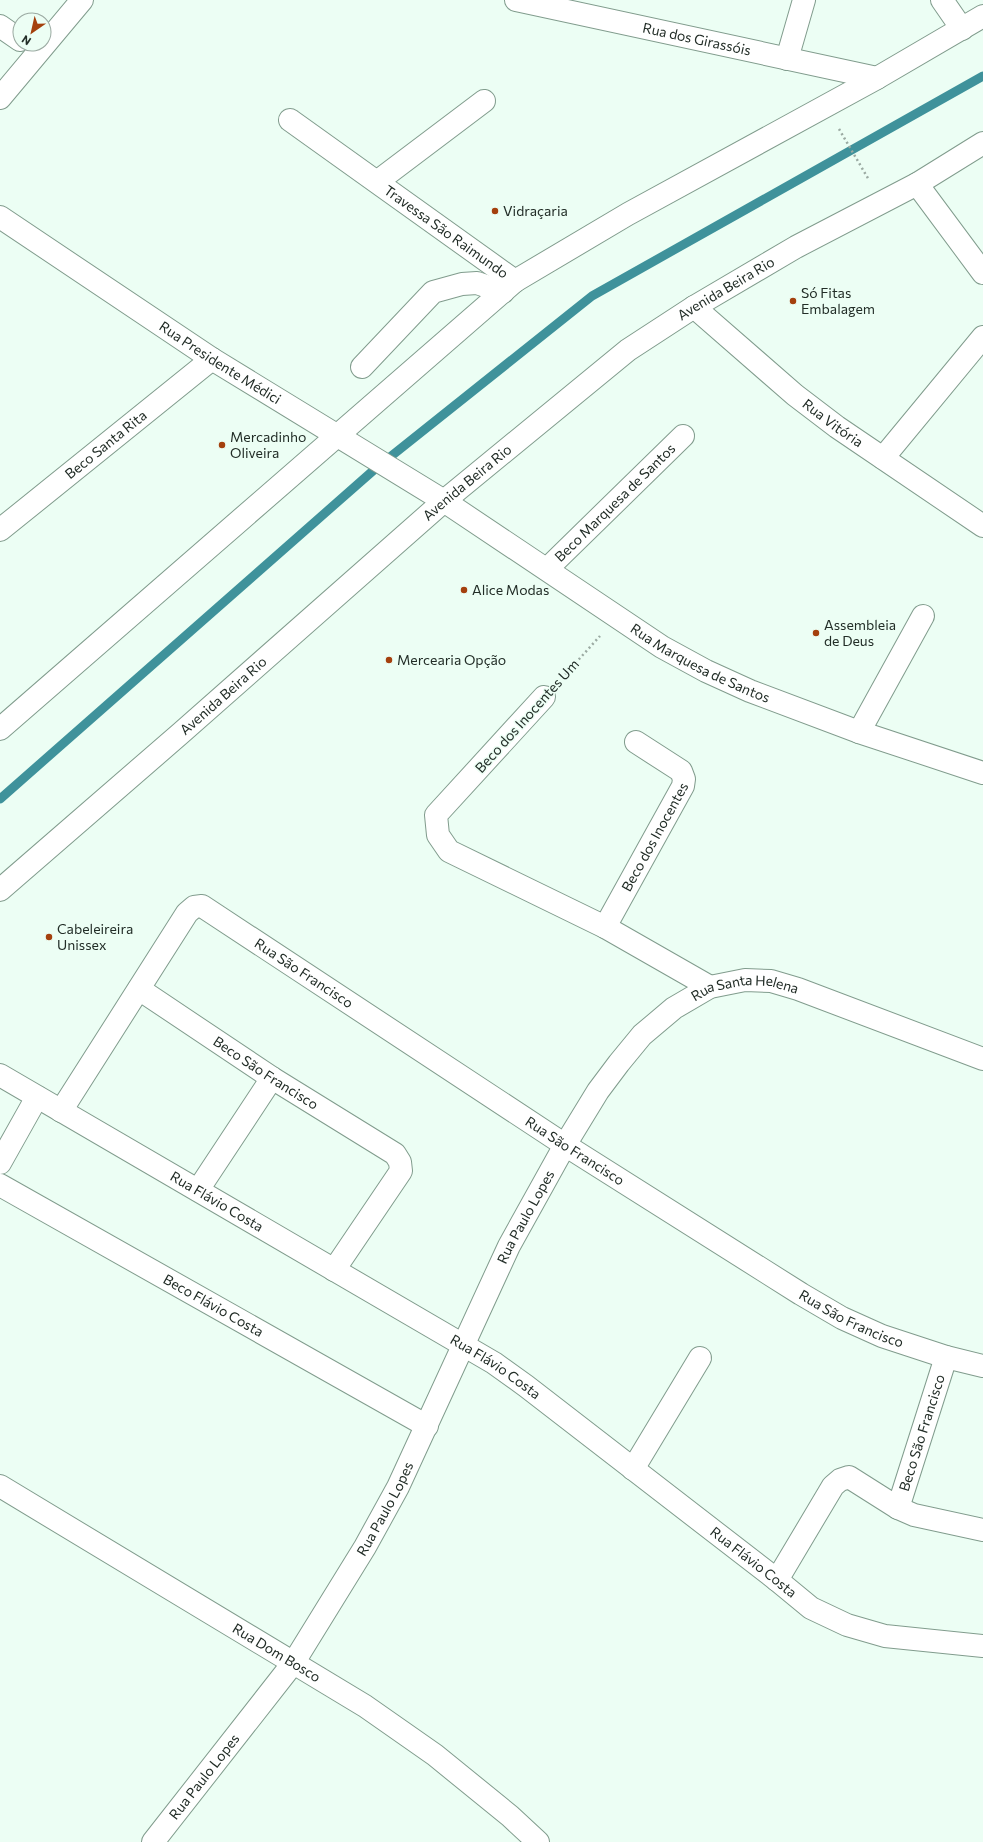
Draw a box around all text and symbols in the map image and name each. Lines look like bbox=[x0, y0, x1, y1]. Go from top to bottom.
north arrow bbox=[12, 12, 52, 52]
street label: Rua dos Girassóis bbox=[641, 19, 753, 59]
text: N bbox=[19, 33, 33, 48]
street label: Travessa São Raimundo bbox=[381, 181, 512, 282]
place label: Vidraçaria bbox=[503, 202, 568, 219]
marker: Vidraçaria bbox=[490, 206, 500, 216]
street label: Avenida Beira Rio bbox=[674, 253, 777, 324]
place label: Só Fitas Embalagem bbox=[801, 284, 875, 317]
marker: Só Fitas Embalagem bbox=[788, 296, 798, 306]
street label: Rua Presidente Médici bbox=[156, 317, 284, 407]
street label: Rua Vitória bbox=[799, 395, 867, 450]
street label: Beco Santa Rita bbox=[61, 406, 150, 482]
place label: Mercadinho Oliveira bbox=[230, 428, 306, 461]
street label: Beco Marquesa de Santos bbox=[551, 439, 678, 565]
marker: Mercadinho Oliveira bbox=[217, 440, 227, 450]
street label: Avenida Beira Rio bbox=[419, 440, 515, 524]
place label: Alice Modas bbox=[472, 581, 549, 598]
marker: Alice Modas bbox=[459, 585, 469, 595]
place label: Assembleia de Deus bbox=[824, 616, 896, 649]
street label: Rua Marquesa de Santos bbox=[628, 619, 772, 706]
marker: Assembleia de Deus bbox=[811, 628, 821, 638]
place label: Mercearia Opção bbox=[397, 651, 506, 668]
street label: Avenida Beira Rio bbox=[176, 653, 270, 738]
marker: Mercearia Opção bbox=[384, 655, 394, 665]
street label: Beco dos Inocentes Um bbox=[471, 655, 582, 776]
street label: Beco dos Inocentes bbox=[617, 779, 691, 894]
place label: Cabeleireira Unissex bbox=[57, 920, 133, 953]
marker: Cabeleireira Unissex bbox=[44, 932, 54, 942]
street label: Rua São Francisco bbox=[252, 934, 357, 1011]
street label: Rua Santa Helena bbox=[688, 971, 801, 1004]
street label: Beco São Francisco bbox=[210, 1032, 322, 1113]
street label: Rua São Francisco bbox=[522, 1112, 628, 1188]
street label: Rua Flávio Costa bbox=[167, 1167, 267, 1235]
street label: Rua Paulo Lopes bbox=[493, 1167, 557, 1266]
street label: Beco Flávio Costa bbox=[161, 1270, 267, 1340]
street label: Rua São Francisco bbox=[796, 1286, 906, 1351]
street label: Rua Flávio Costa bbox=[447, 1330, 544, 1402]
street label: Beco São Francisco bbox=[895, 1372, 948, 1493]
street label: Rua Paulo Lopes bbox=[353, 1459, 416, 1559]
street label: Rua Flávio Costa bbox=[707, 1523, 800, 1601]
street label: Rua Dom Bosco bbox=[230, 1619, 324, 1685]
street label: Rua Paulo Lopes bbox=[165, 1730, 243, 1823]

